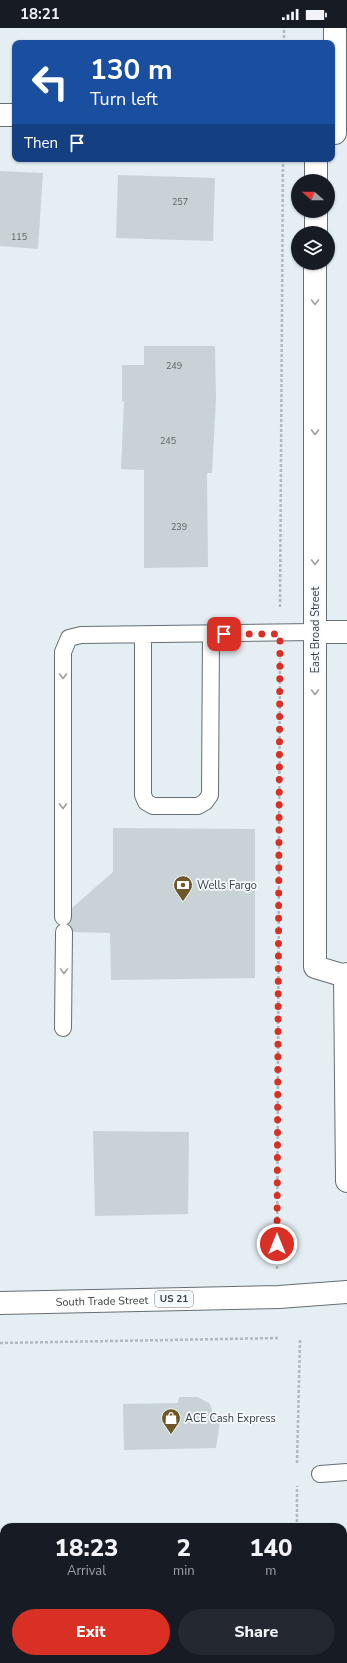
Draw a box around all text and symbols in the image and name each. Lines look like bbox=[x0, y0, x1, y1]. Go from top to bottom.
text: 18:21 bbox=[20, 4, 60, 24]
text: 130 m bbox=[90, 51, 173, 89]
icon: left bbox=[24, 56, 76, 108]
text: Turn left bbox=[90, 87, 158, 111]
icon: arrive bbox=[66, 132, 88, 154]
text: Then bbox=[24, 133, 58, 153]
north arrow bbox=[291, 174, 335, 218]
map controls bbox=[291, 174, 335, 270]
house number: 257 bbox=[172, 196, 188, 208]
button: layers bbox=[291, 226, 335, 270]
house number: 115 bbox=[11, 231, 27, 243]
one-way arrow bbox=[311, 299, 319, 305]
house number: 249 bbox=[166, 360, 182, 372]
one-way arrow bbox=[311, 429, 319, 435]
house number: 245 bbox=[160, 435, 176, 447]
house number: 239 bbox=[171, 521, 187, 533]
one-way arrow bbox=[311, 559, 319, 565]
street label: East Broad Street bbox=[308, 587, 323, 673]
pin bbox=[207, 617, 241, 651]
icon: arrive bbox=[213, 623, 235, 645]
one-way arrow bbox=[59, 673, 67, 679]
one-way arrow bbox=[311, 689, 319, 695]
one-way arrow bbox=[59, 803, 67, 809]
bank icon: Wells Fargo bbox=[172, 874, 194, 902]
place label: Wells Fargo bbox=[197, 878, 257, 893]
one-way arrow bbox=[60, 968, 68, 974]
position arrow bbox=[256, 1223, 298, 1265]
road number: US 21 bbox=[155, 1291, 193, 1307]
street label: South Trade Street bbox=[55, 1292, 149, 1309]
shop icon: ACE Cash Express bbox=[160, 1407, 182, 1435]
place label: ACE Cash Express bbox=[185, 1411, 276, 1426]
text: 18:23 bbox=[55, 1532, 118, 1564]
text: 2 bbox=[177, 1532, 191, 1564]
text: 140 bbox=[249, 1532, 292, 1564]
text: Arrival bbox=[67, 1562, 106, 1580]
text: min bbox=[173, 1562, 195, 1580]
text: m bbox=[265, 1562, 276, 1580]
button: Exit bbox=[12, 1609, 170, 1655]
button: Share bbox=[178, 1609, 335, 1655]

